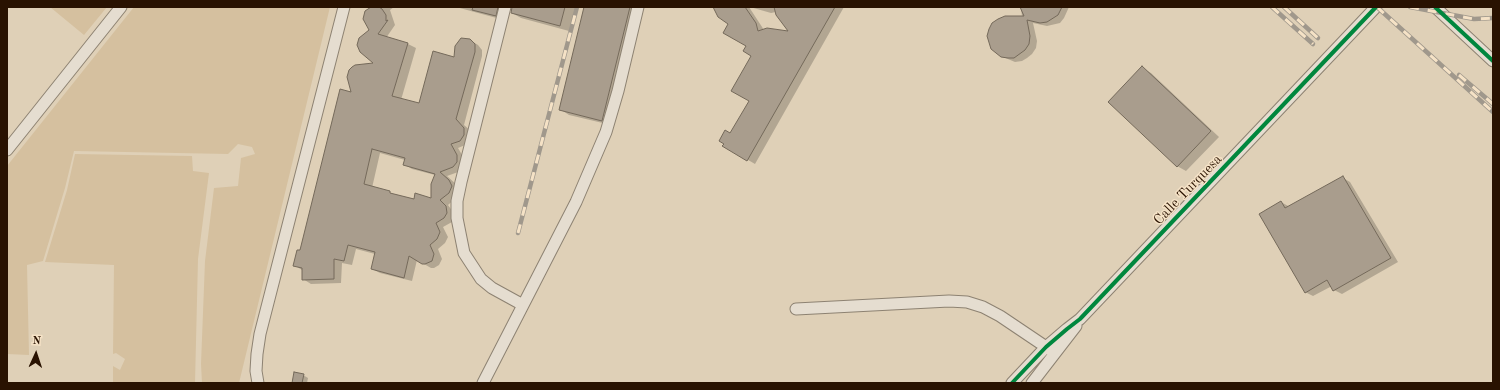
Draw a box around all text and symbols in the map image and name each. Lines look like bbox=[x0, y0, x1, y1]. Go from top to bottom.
street label: Calle Turquesa bbox=[1150, 151, 1226, 229]
north arrow bbox=[16, 334, 56, 374]
text: N bbox=[32, 336, 41, 347]

